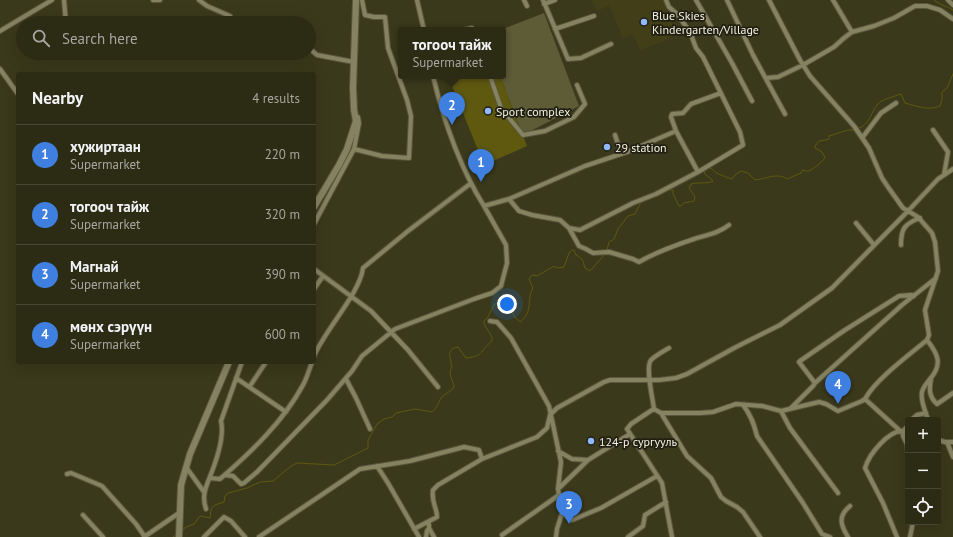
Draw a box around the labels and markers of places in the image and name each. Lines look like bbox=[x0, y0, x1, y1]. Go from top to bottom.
place label: Blue Skies Kindergarten/Village bbox=[652, 8, 759, 37]
marker: Blue Skies Kindergarten/Village bbox=[639, 17, 649, 27]
pin: 2 bbox=[439, 92, 465, 125]
place label: Sport complex bbox=[496, 104, 570, 119]
marker: Sport complex bbox=[483, 106, 493, 116]
place label: 29 station bbox=[615, 140, 667, 155]
marker: 29 station bbox=[602, 142, 612, 152]
pin: 1 bbox=[468, 149, 494, 182]
pin: 4 bbox=[825, 371, 851, 404]
place label: 124-р сургууль bbox=[599, 434, 678, 449]
marker: 124-р сургууль bbox=[586, 436, 596, 446]
pin: 3 bbox=[556, 491, 582, 524]

